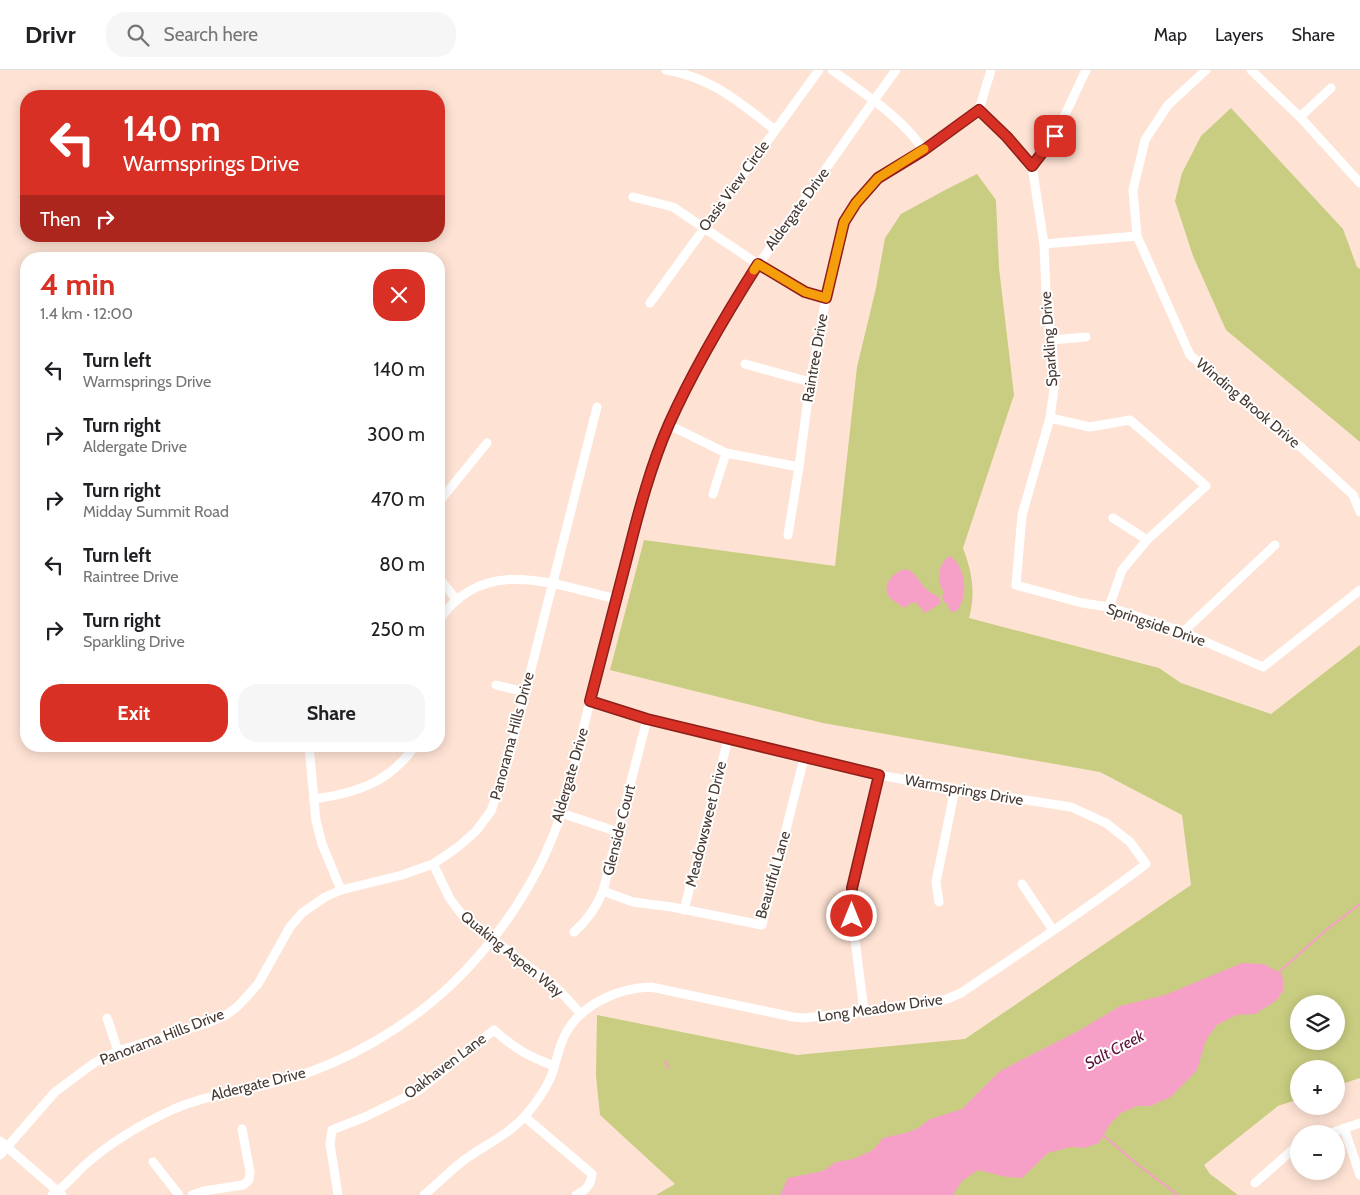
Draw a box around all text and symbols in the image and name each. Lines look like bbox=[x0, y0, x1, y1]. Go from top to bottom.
search box bbox=[106, 12, 456, 57]
text: Drivr bbox=[25, 20, 76, 49]
icon: search bbox=[124, 21, 152, 49]
text: Search here bbox=[164, 23, 258, 46]
text: Map bbox=[1154, 24, 1187, 46]
text: Layers bbox=[1215, 24, 1264, 46]
text: Share bbox=[1292, 24, 1335, 46]
text: 140 m bbox=[123, 107, 221, 150]
icon: left bbox=[40, 110, 105, 175]
pin bbox=[1034, 115, 1076, 157]
icon: arrive bbox=[1041, 122, 1069, 150]
street label: Oasis View Circle bbox=[695, 137, 773, 235]
text: Warmsprings Drive bbox=[123, 150, 299, 177]
street label: Aldergate Drive bbox=[761, 164, 833, 254]
icon: right bbox=[91, 205, 119, 233]
text: Then bbox=[40, 208, 81, 231]
text: 4 min bbox=[40, 266, 115, 303]
button: close bbox=[373, 269, 425, 321]
street label: Sparkling Drive bbox=[1037, 291, 1061, 387]
text: 1.4 km · 12:00 bbox=[40, 304, 133, 323]
street label: Raintree Drive bbox=[798, 312, 832, 404]
text: Turn left bbox=[83, 349, 151, 372]
street label: Winding Brook Drive bbox=[1192, 354, 1304, 452]
icon: left bbox=[40, 356, 68, 384]
text: 140 m bbox=[374, 358, 425, 381]
text: Warmsprings Drive bbox=[83, 372, 211, 391]
text: Turn right bbox=[83, 414, 161, 437]
icon: right bbox=[40, 421, 68, 449]
text: 300 m bbox=[367, 423, 425, 446]
text: Aldergate Drive bbox=[83, 437, 187, 456]
text: Turn right bbox=[83, 479, 161, 502]
icon: right bbox=[40, 486, 68, 514]
text: 470 m bbox=[370, 488, 425, 511]
text: Midday Summit Road bbox=[83, 502, 229, 521]
text: Turn left bbox=[83, 544, 151, 567]
icon: left bbox=[40, 551, 68, 579]
text: 80 m bbox=[379, 553, 425, 576]
text: Raintree Drive bbox=[83, 567, 179, 586]
street label: Springside Drive bbox=[1104, 600, 1208, 650]
text: Turn right bbox=[83, 609, 161, 632]
icon: right bbox=[40, 616, 68, 644]
text: 250 m bbox=[371, 618, 425, 641]
text: Sparkling Drive bbox=[83, 632, 185, 651]
street label: Panorama Hills Drive bbox=[486, 670, 538, 802]
button: Exit bbox=[40, 684, 228, 742]
button: Share bbox=[238, 684, 425, 742]
street label: Aldergate Drive bbox=[548, 725, 592, 824]
street label: Meadowsweet Drive bbox=[682, 759, 730, 889]
street label: Warmsprings Drive bbox=[903, 771, 1025, 809]
street label: Glenside Court bbox=[599, 783, 639, 877]
street label: Beautiful Lane bbox=[752, 829, 794, 921]
position arrow bbox=[825, 889, 877, 941]
street label: Quaking Aspen Way bbox=[457, 907, 567, 1001]
street label: Long Meadow Drive bbox=[816, 990, 944, 1026]
map controls bbox=[1290, 995, 1345, 1180]
button: layers bbox=[1290, 995, 1345, 1050]
street label: Panorama Hills Drive bbox=[97, 1005, 227, 1069]
water label: Salt Creek bbox=[1081, 1025, 1148, 1073]
street label: Oakhaven Lane bbox=[401, 1029, 490, 1103]
button: + bbox=[1290, 1060, 1345, 1115]
street label: Aldergate Drive bbox=[209, 1063, 308, 1105]
button: − bbox=[1290, 1125, 1345, 1180]

